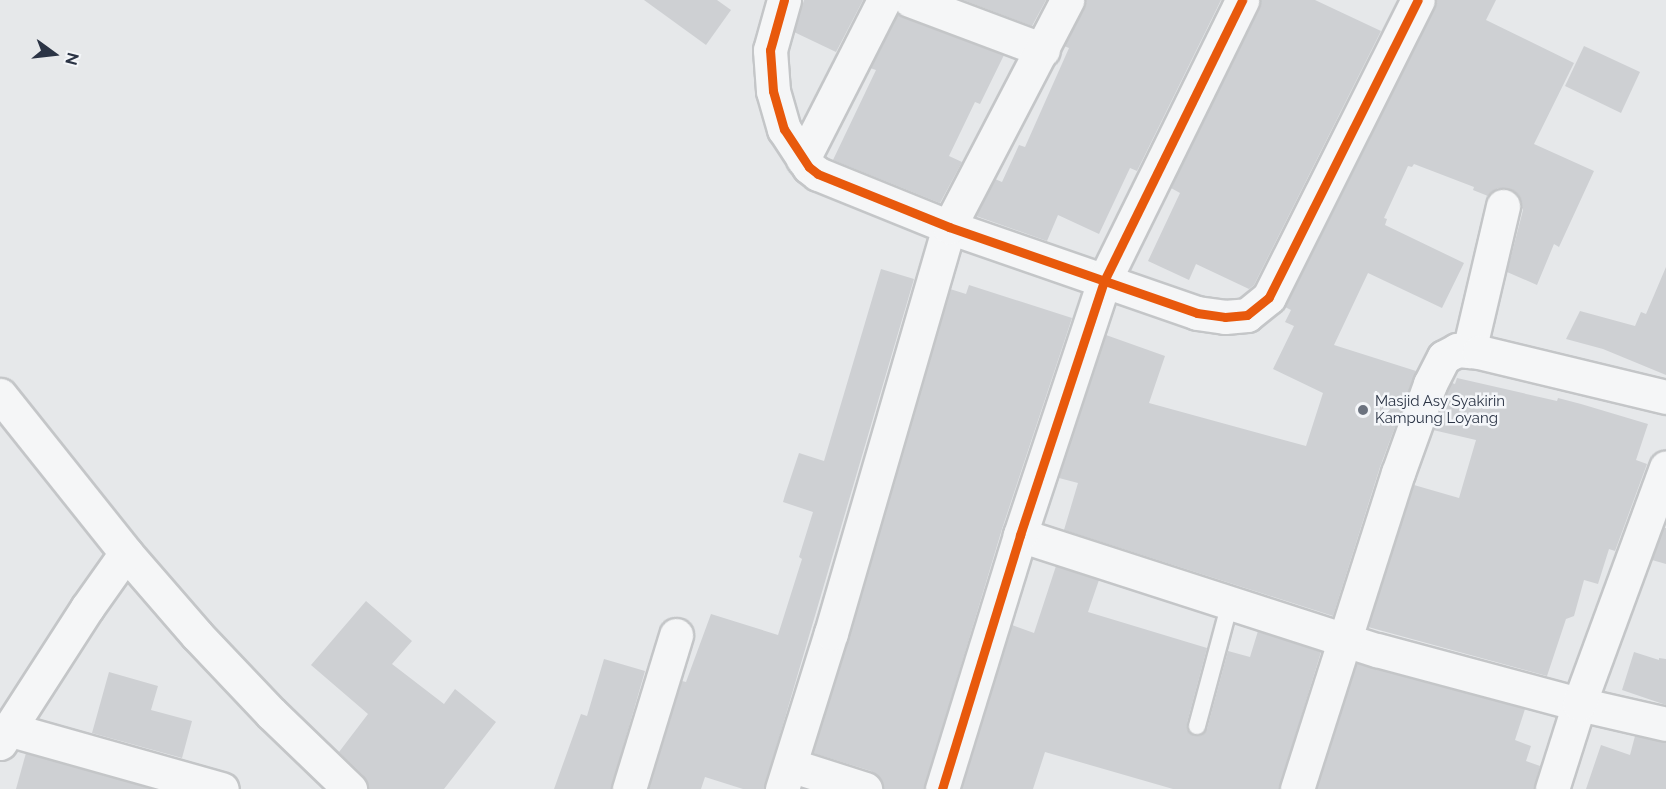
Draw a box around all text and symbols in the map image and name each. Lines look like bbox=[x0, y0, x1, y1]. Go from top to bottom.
north arrow bbox=[24, 24, 84, 84]
text: N bbox=[61, 50, 83, 67]
place label: Masjid Asy Syakirin Kampung Loyang bbox=[1375, 392, 1506, 427]
marker: Masjid Asy Syakirin Kampung Loyang bbox=[1356, 403, 1370, 417]

